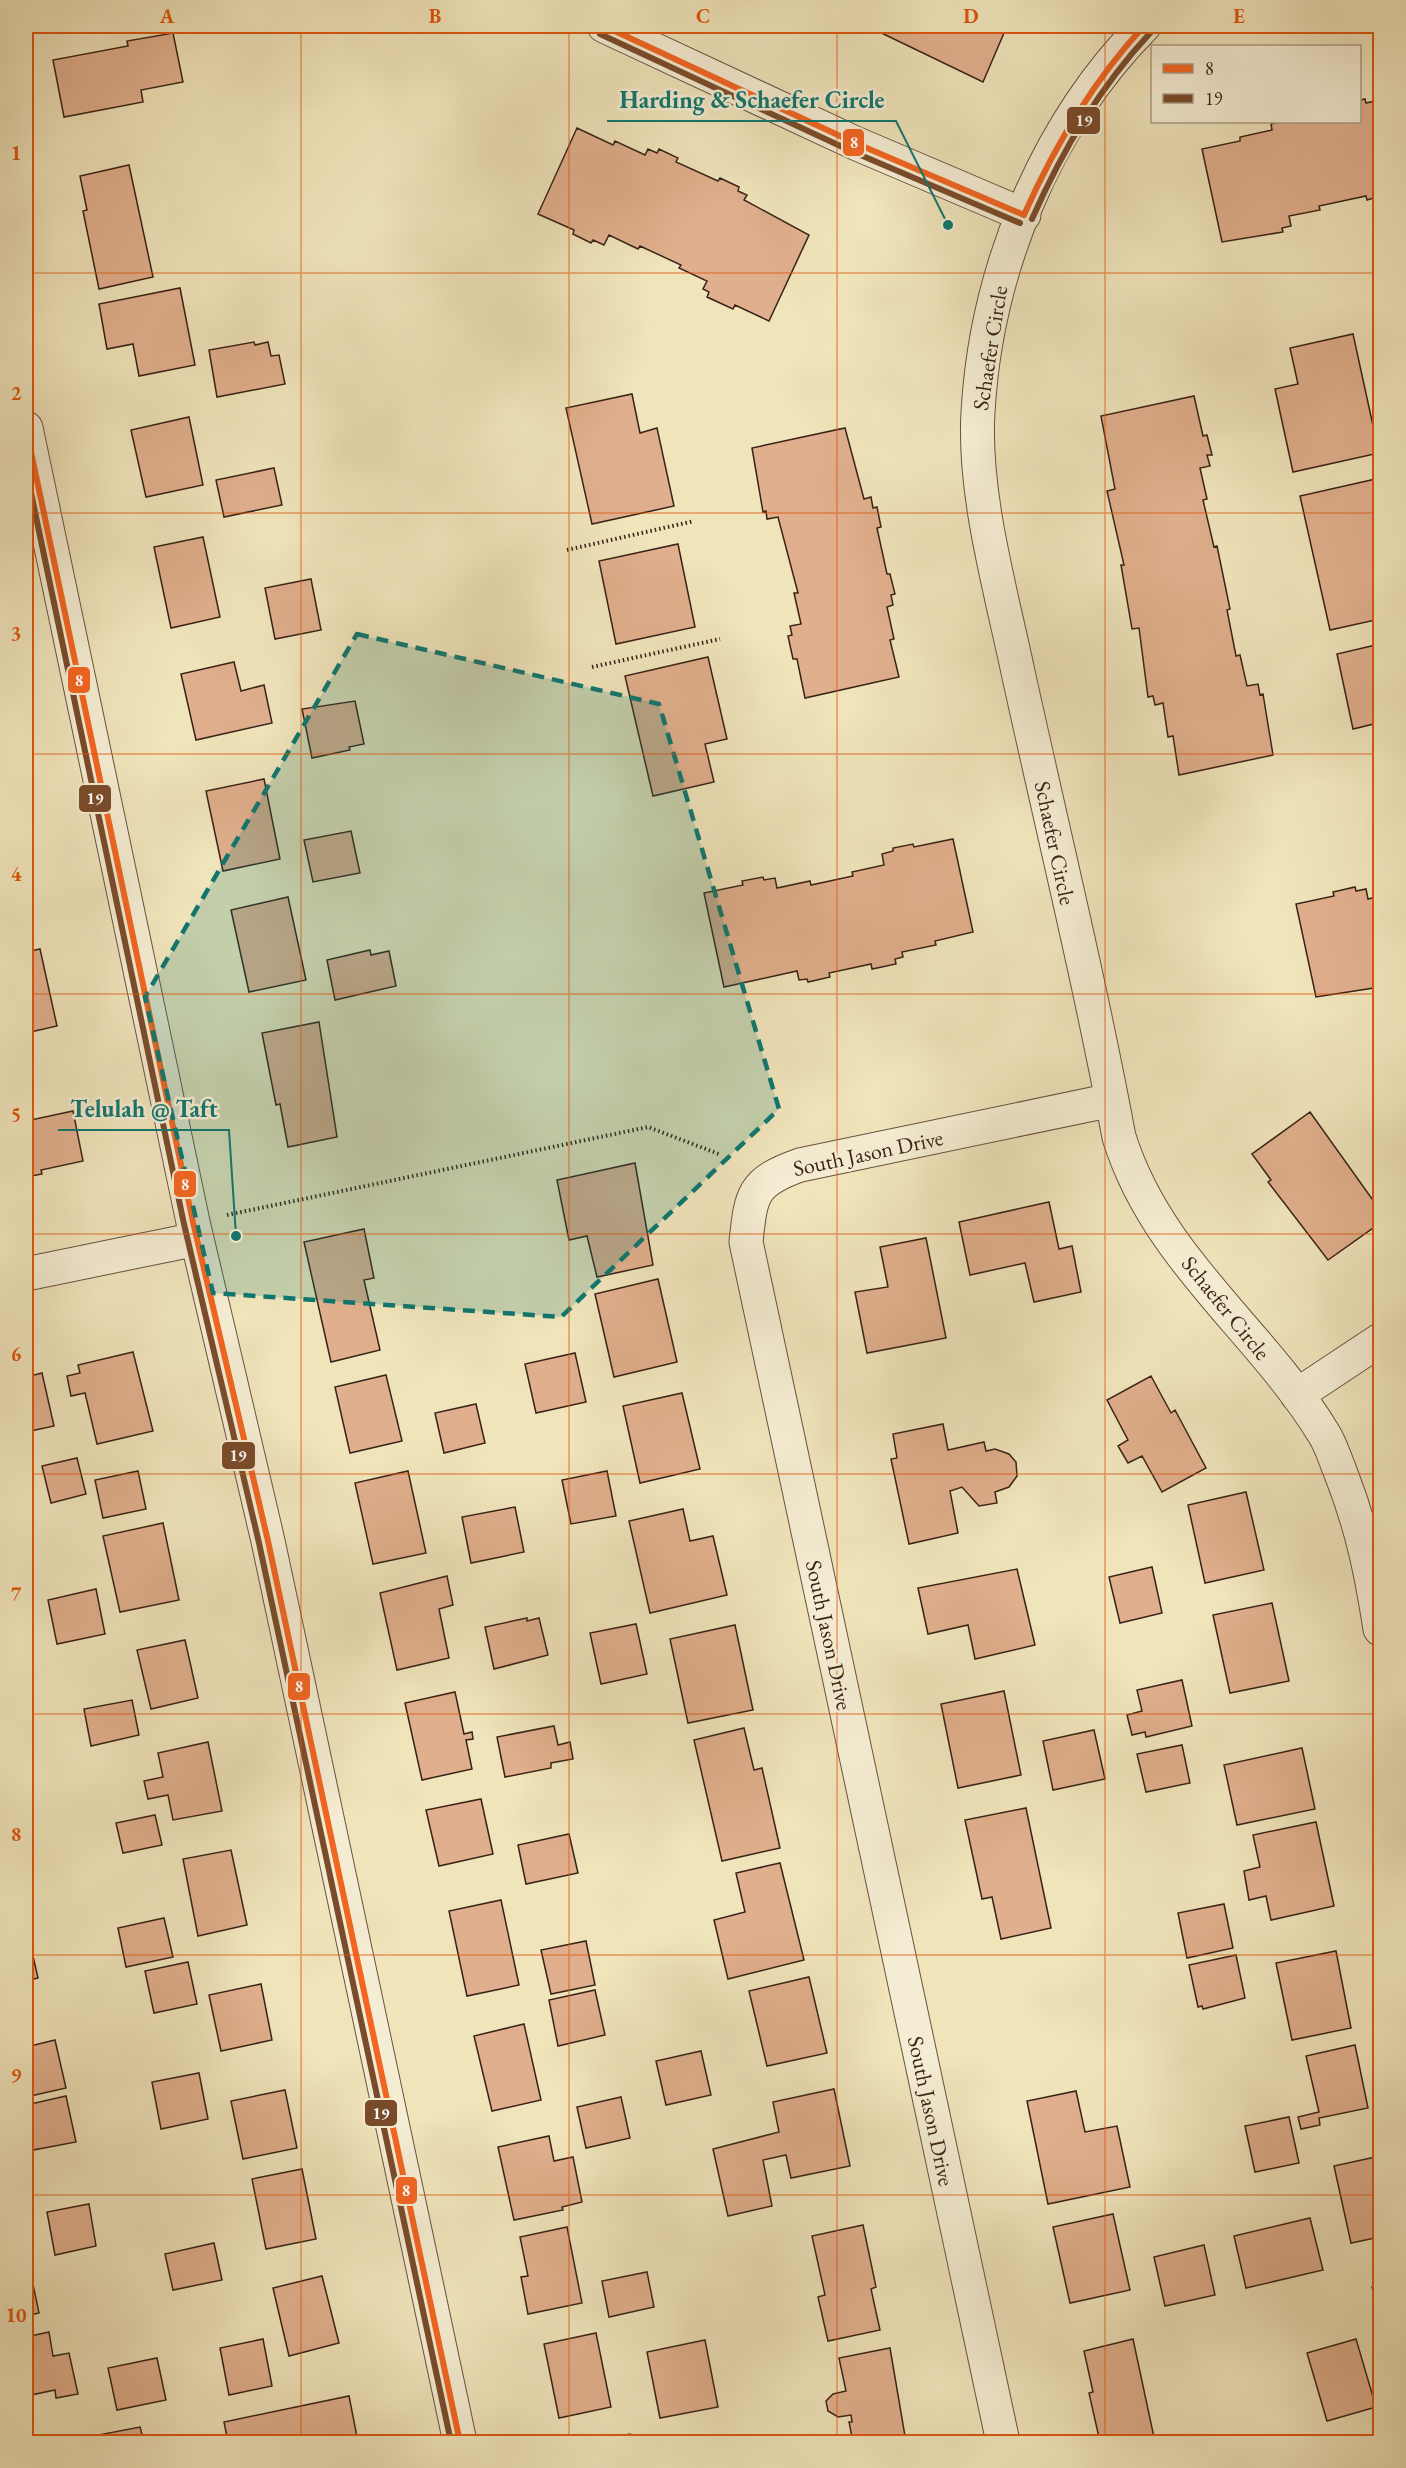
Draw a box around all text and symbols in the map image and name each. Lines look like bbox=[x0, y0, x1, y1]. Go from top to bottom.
text: A bbox=[159, 3, 175, 29]
text: B bbox=[429, 3, 441, 29]
text: C bbox=[696, 3, 710, 29]
text: D bbox=[963, 3, 979, 29]
text: E bbox=[1233, 3, 1245, 29]
legend bbox=[1151, 45, 1361, 123]
text: 8 bbox=[1205, 57, 1214, 80]
callout: Harding & Schaefer Circle bbox=[607, 79, 896, 121]
text: Harding & Schaefer Circle bbox=[619, 84, 885, 116]
text: 19 bbox=[1205, 87, 1223, 110]
line badge: 19 bbox=[1066, 106, 1101, 135]
text: 19 bbox=[1076, 110, 1093, 131]
line badge: 8 bbox=[842, 128, 865, 157]
text: 8 bbox=[850, 132, 858, 153]
text: 1 bbox=[11, 140, 21, 166]
street label: Schaefer Circle bbox=[966, 283, 1014, 412]
text: 2 bbox=[11, 380, 22, 406]
text: 3 bbox=[11, 620, 21, 646]
line badge: 8 bbox=[67, 666, 91, 694]
text: 8 bbox=[75, 670, 83, 691]
street label: Schaefer Circle bbox=[1028, 778, 1082, 908]
line badge: 19 bbox=[78, 784, 112, 813]
text: 19 bbox=[87, 788, 104, 809]
text: 4 bbox=[11, 861, 22, 887]
callout: Telulah @ Taft bbox=[58, 1088, 229, 1130]
text: Telulah @ Taft bbox=[70, 1093, 218, 1124]
text: 5 bbox=[11, 1101, 21, 1127]
street label: South Jason Drive bbox=[790, 1123, 946, 1183]
line badge: 8 bbox=[173, 1170, 197, 1198]
text: 8 bbox=[181, 1174, 189, 1195]
street label: Schaefer Circle bbox=[1175, 1250, 1277, 1366]
text: 6 bbox=[11, 1341, 22, 1367]
line badge: 19 bbox=[221, 1441, 256, 1470]
text: 19 bbox=[230, 1445, 247, 1466]
street label: South Jason Drive bbox=[799, 1557, 859, 1713]
text: 7 bbox=[11, 1581, 22, 1607]
line badge: 8 bbox=[287, 1672, 311, 1701]
text: 8 bbox=[295, 1676, 303, 1697]
text: 8 bbox=[11, 1821, 21, 1847]
street label: South Jason Drive bbox=[901, 2033, 961, 2189]
text: 9 bbox=[11, 2062, 22, 2088]
line badge: 19 bbox=[364, 2099, 398, 2127]
text: 19 bbox=[373, 2103, 390, 2124]
line badge: 8 bbox=[395, 2176, 418, 2205]
text: 8 bbox=[402, 2180, 410, 2201]
text: 10 bbox=[5, 2302, 27, 2328]

